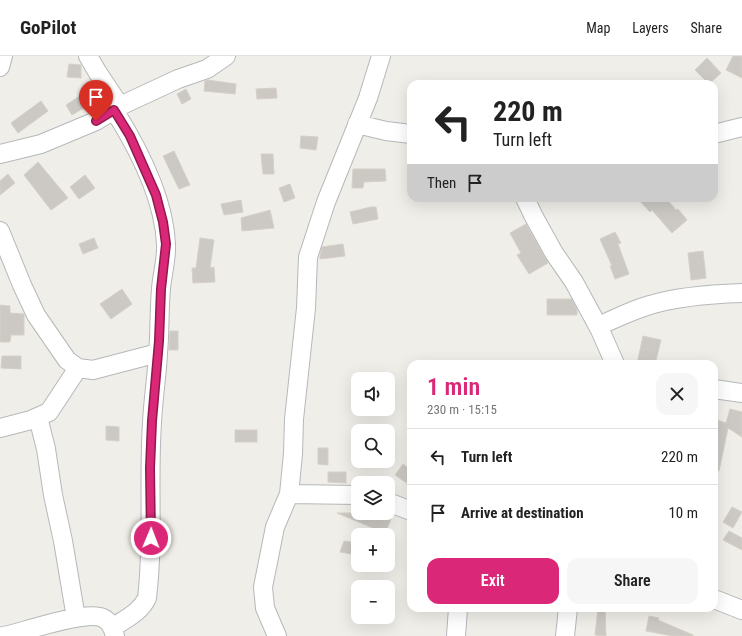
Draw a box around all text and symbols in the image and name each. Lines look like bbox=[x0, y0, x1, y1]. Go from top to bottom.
text: GoPilot bbox=[20, 16, 76, 39]
text: Map bbox=[586, 20, 610, 36]
text: Layers bbox=[632, 20, 669, 36]
text: Share bbox=[691, 20, 722, 36]
pin bbox=[79, 80, 113, 121]
icon: arrive bbox=[85, 86, 107, 108]
text: 220 m bbox=[493, 95, 563, 128]
icon: left bbox=[427, 96, 479, 148]
text: Turn left bbox=[493, 129, 552, 150]
icon: arrive bbox=[464, 172, 486, 194]
text: Then bbox=[427, 174, 456, 192]
map controls bbox=[351, 372, 395, 624]
button: sound bbox=[351, 372, 395, 416]
text: 1 min bbox=[427, 373, 480, 401]
button: close bbox=[656, 373, 698, 415]
text: 230 m · 15:15 bbox=[427, 402, 497, 417]
button: search bbox=[351, 424, 395, 468]
icon: left bbox=[427, 446, 449, 468]
text: Turn left bbox=[461, 448, 512, 466]
text: 220 m bbox=[661, 448, 698, 466]
button: layers bbox=[351, 476, 395, 520]
icon: arrive bbox=[427, 502, 449, 524]
text: Arrive at destination bbox=[461, 504, 584, 522]
text: 10 m bbox=[668, 504, 698, 522]
position arrow bbox=[130, 517, 172, 559]
button: + bbox=[351, 528, 395, 572]
button: Exit bbox=[427, 558, 559, 604]
button: Share bbox=[567, 558, 698, 604]
button: − bbox=[351, 580, 395, 624]

